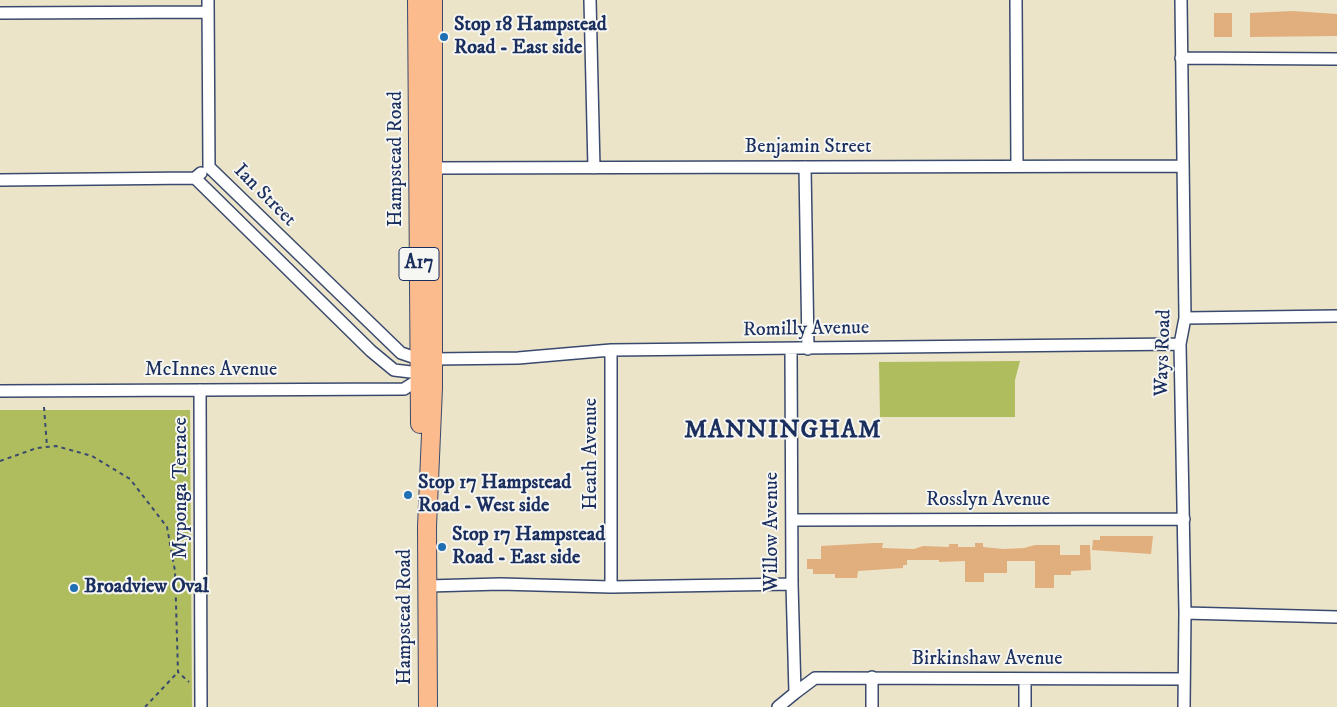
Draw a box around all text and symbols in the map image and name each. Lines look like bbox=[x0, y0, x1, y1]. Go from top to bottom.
place label: Stop 18 Hampstead Road - East side bbox=[454, 14, 607, 61]
marker: Stop 18 Hampstead Road - East side bbox=[438, 31, 450, 43]
street label: Hampstead Road bbox=[385, 91, 409, 227]
street label: Benjamin Street bbox=[745, 136, 871, 160]
street label: Ian Street bbox=[228, 160, 300, 232]
road number: A17 bbox=[399, 248, 439, 280]
street label: Ways Road bbox=[1150, 309, 1178, 397]
street label: Romilly Avenue bbox=[743, 317, 869, 343]
street label: McInnes Avenue bbox=[145, 359, 277, 383]
street label: Heath Avenue bbox=[580, 398, 604, 510]
street label: Myponga Terrace bbox=[170, 417, 194, 559]
district label: MANNINGHAM bbox=[683, 417, 883, 447]
place label: Stop 17 Hampstead Road - West side bbox=[418, 472, 571, 519]
street label: Willow Avenue bbox=[761, 472, 785, 592]
marker: Stop 17 Hampstead Road - West side bbox=[402, 489, 414, 501]
street label: Rosslyn Avenue bbox=[926, 489, 1050, 513]
place label: Stop 17 Hampstead Road - East side bbox=[452, 524, 605, 571]
marker: Stop 17 Hampstead Road - East side bbox=[436, 541, 448, 553]
street label: Hampstead Road bbox=[394, 549, 418, 685]
place label: Broadview Oval bbox=[84, 576, 209, 600]
marker: Broadview Oval bbox=[68, 582, 80, 594]
street label: Birkinshaw Avenue bbox=[912, 648, 1062, 672]

